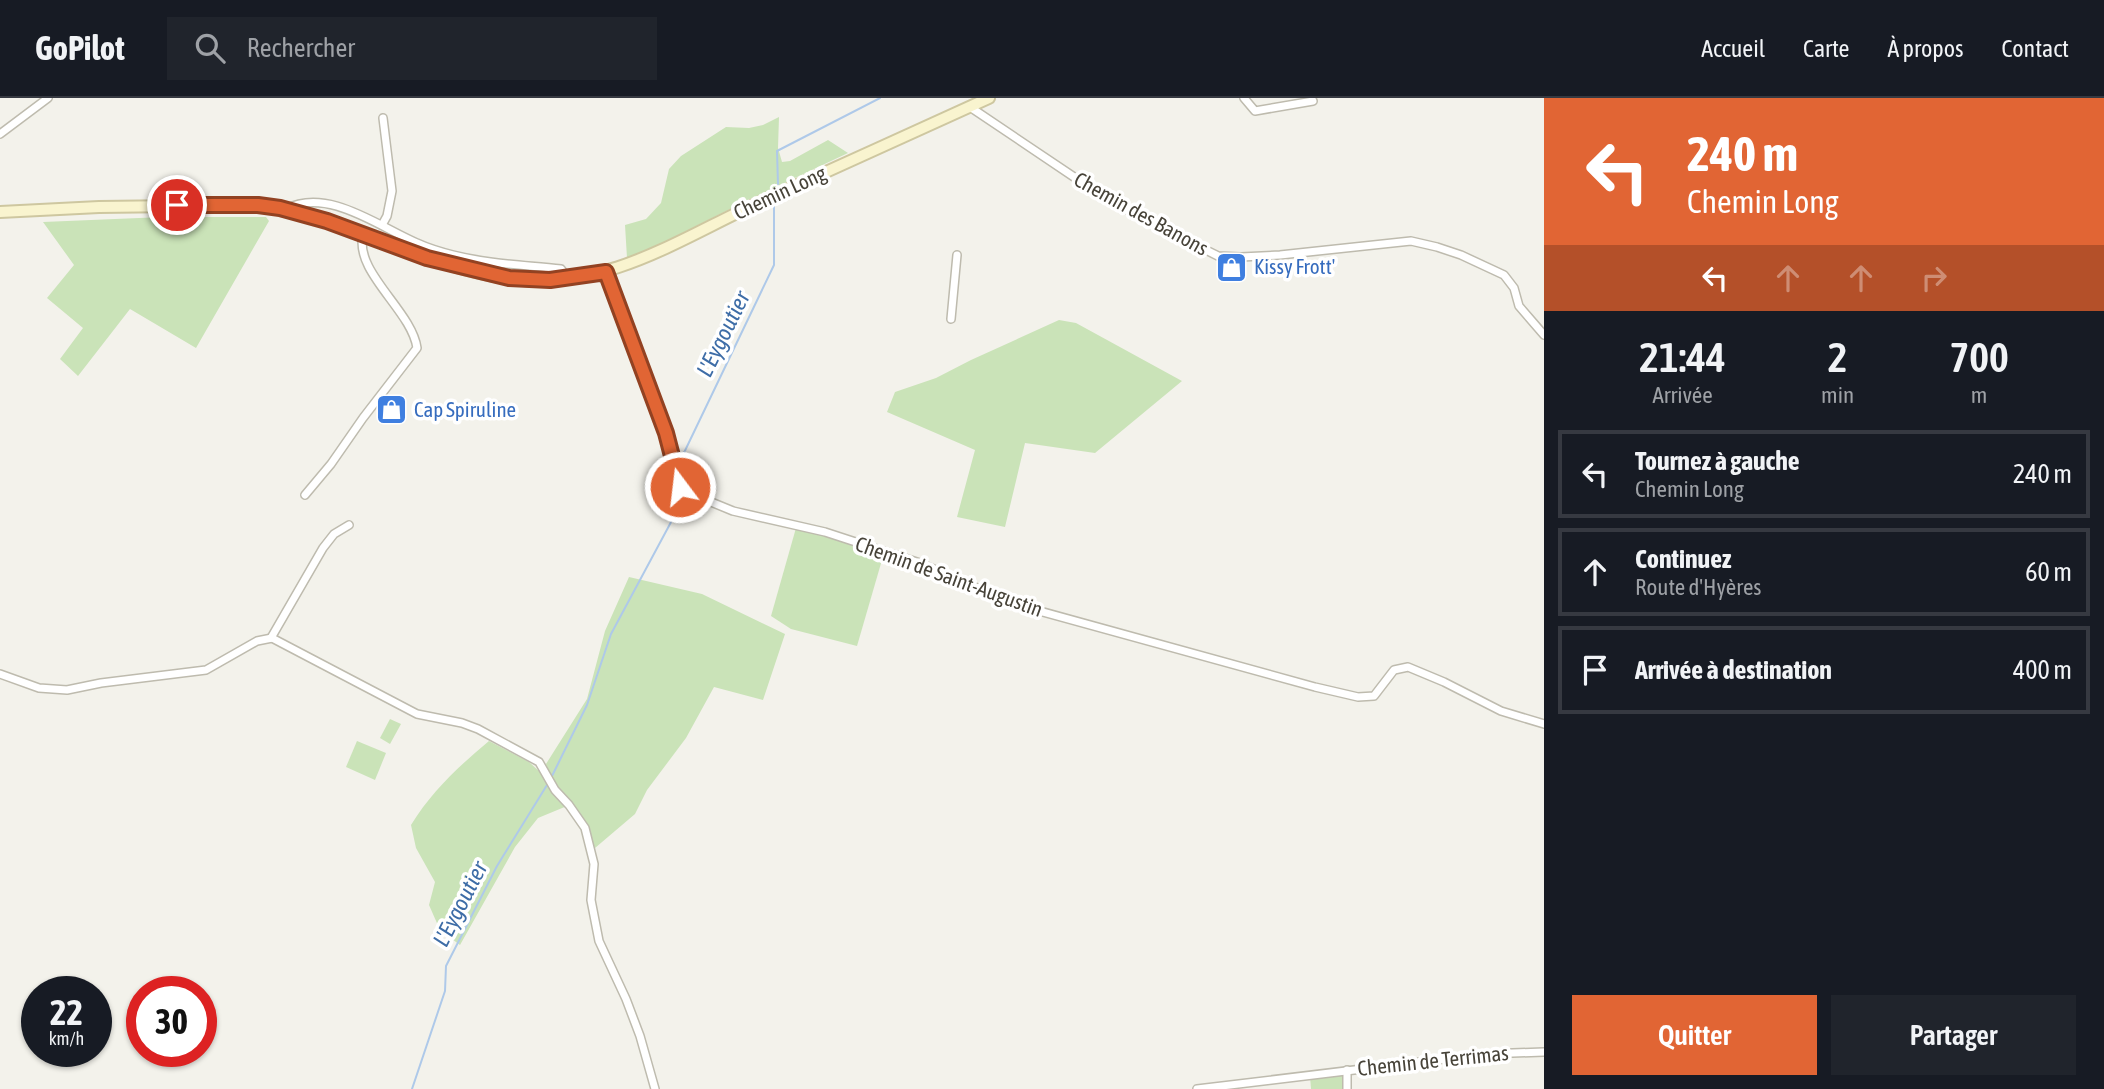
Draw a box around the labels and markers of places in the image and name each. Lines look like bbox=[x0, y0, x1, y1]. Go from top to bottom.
pin bbox=[147, 175, 207, 235]
shop icon: Kissy Frott' bbox=[1214, 250, 1248, 284]
place label: Kissy Frott' bbox=[1254, 254, 1335, 278]
shop icon: Cap Spiruline bbox=[374, 393, 408, 427]
place label: Cap Spiruline bbox=[414, 397, 516, 421]

